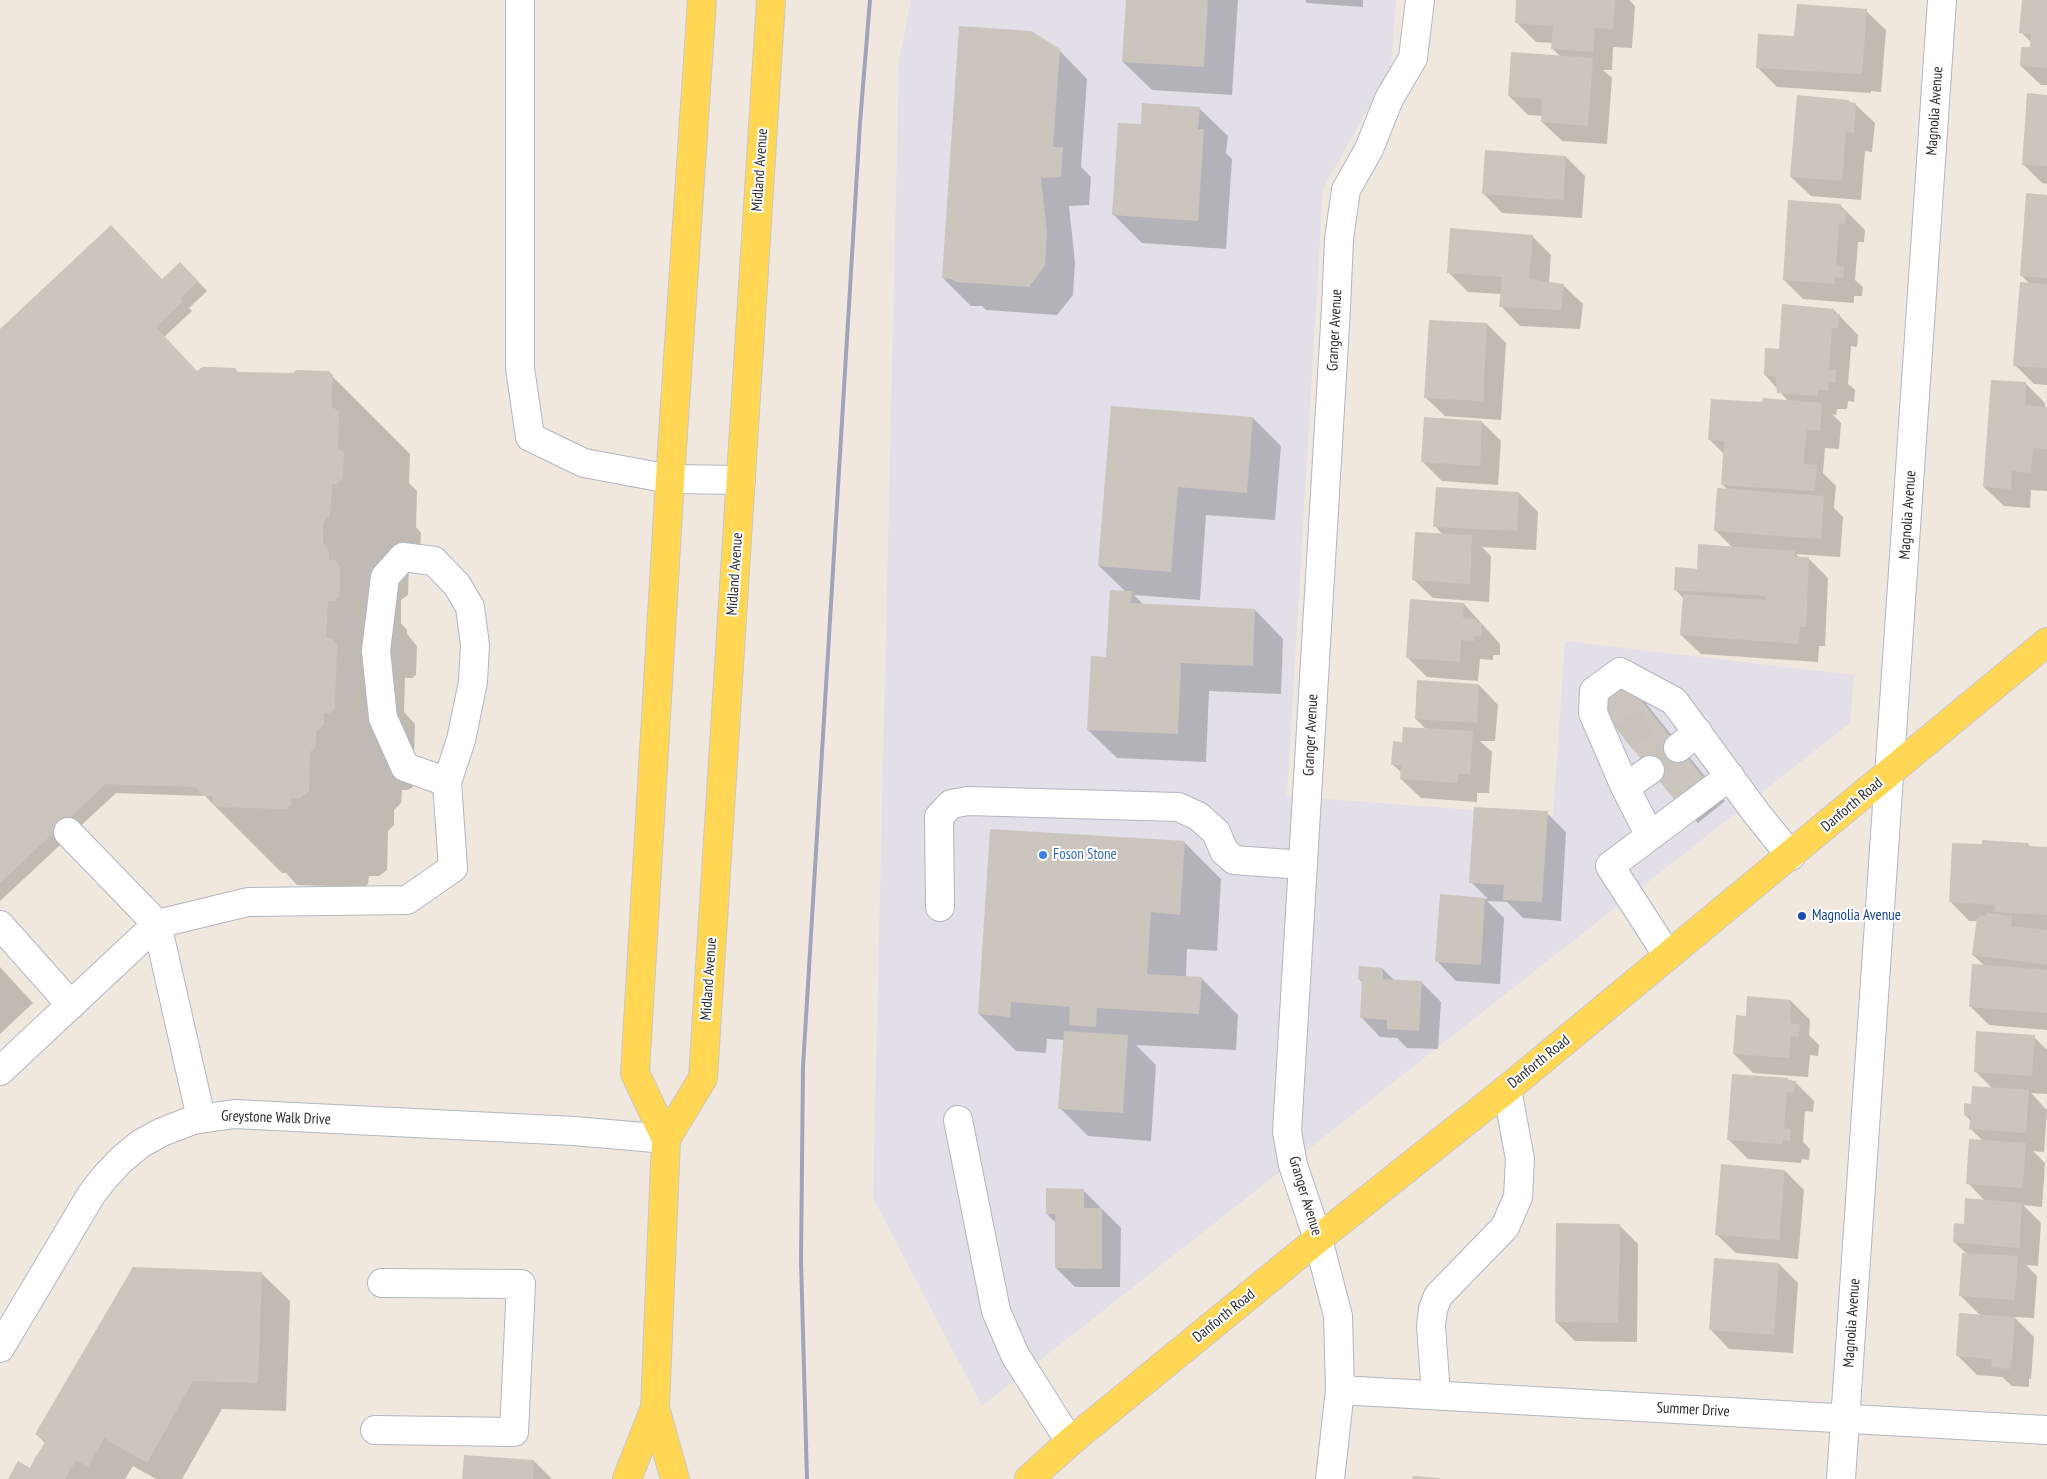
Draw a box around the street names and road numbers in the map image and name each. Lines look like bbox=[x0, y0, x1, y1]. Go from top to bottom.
street label: Magnolia Avenue bbox=[1923, 66, 1947, 156]
street label: Midland Avenue bbox=[748, 128, 772, 212]
street label: Granger Avenue bbox=[1324, 289, 1346, 371]
street label: Magnolia Avenue bbox=[1896, 470, 1920, 560]
street label: Midland Avenue bbox=[723, 532, 747, 616]
street label: Granger Avenue bbox=[1300, 694, 1322, 776]
street label: Danforth Road bbox=[1818, 774, 1886, 836]
street label: Midland Avenue bbox=[697, 937, 721, 1021]
street label: Danforth Road bbox=[1504, 1032, 1574, 1092]
street label: Greystone Walk Drive bbox=[221, 1107, 331, 1129]
street label: Granger Avenue bbox=[1284, 1154, 1326, 1238]
street label: Magnolia Avenue bbox=[1840, 1278, 1864, 1368]
street label: Danforth Road bbox=[1189, 1286, 1259, 1346]
street label: Summer Drive bbox=[1656, 1399, 1730, 1421]

